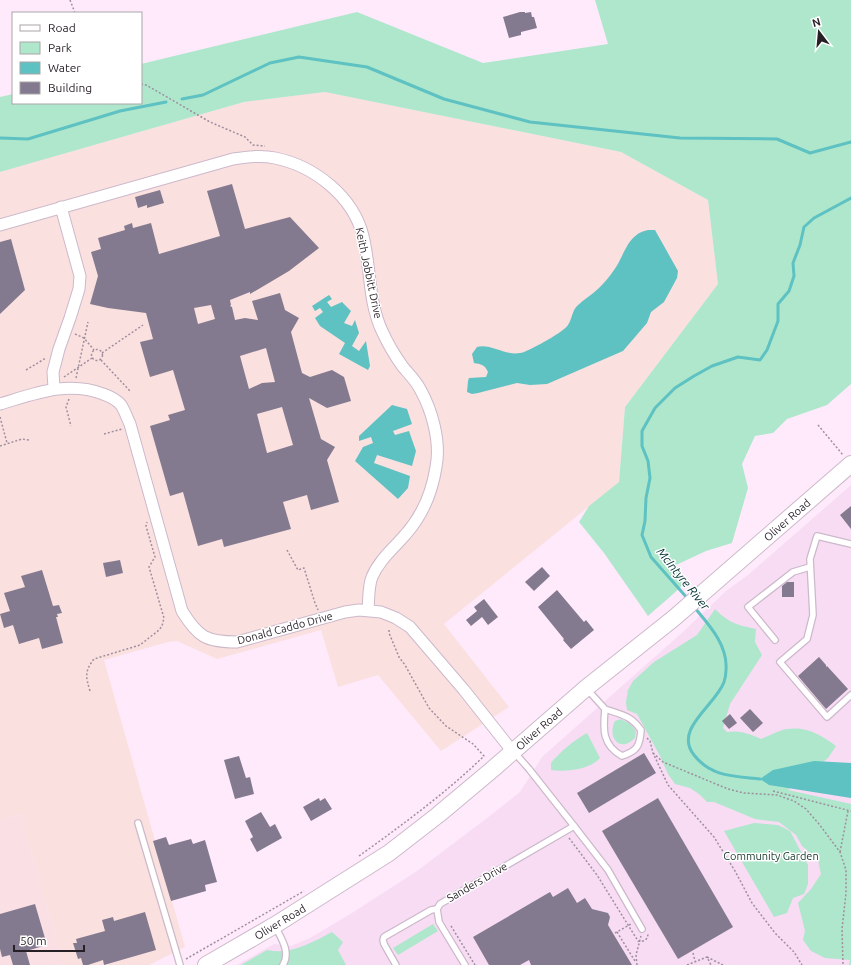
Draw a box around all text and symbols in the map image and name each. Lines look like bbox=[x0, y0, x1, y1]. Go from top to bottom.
legend bbox=[12, 12, 142, 104]
north arrow bbox=[799, 12, 839, 52]
text: N bbox=[811, 15, 822, 29]
text: Road bbox=[48, 21, 76, 34]
text: Park bbox=[48, 41, 72, 54]
text: Water bbox=[48, 61, 81, 74]
text: Building bbox=[48, 81, 92, 94]
street label: Keith Jobbitt Drive bbox=[353, 226, 385, 320]
street label: Oliver Road bbox=[761, 497, 813, 543]
water label: McIntyre River bbox=[654, 545, 713, 613]
street label: Donald Caddo Drive bbox=[236, 609, 334, 647]
street label: Oliver Road bbox=[513, 706, 565, 752]
park label: Community Garden bbox=[723, 850, 819, 862]
street label: Sanders Drive bbox=[445, 860, 509, 904]
street label: Oliver Road bbox=[252, 902, 308, 942]
scale bar bbox=[14, 927, 84, 953]
text: 50 m bbox=[20, 934, 47, 947]

